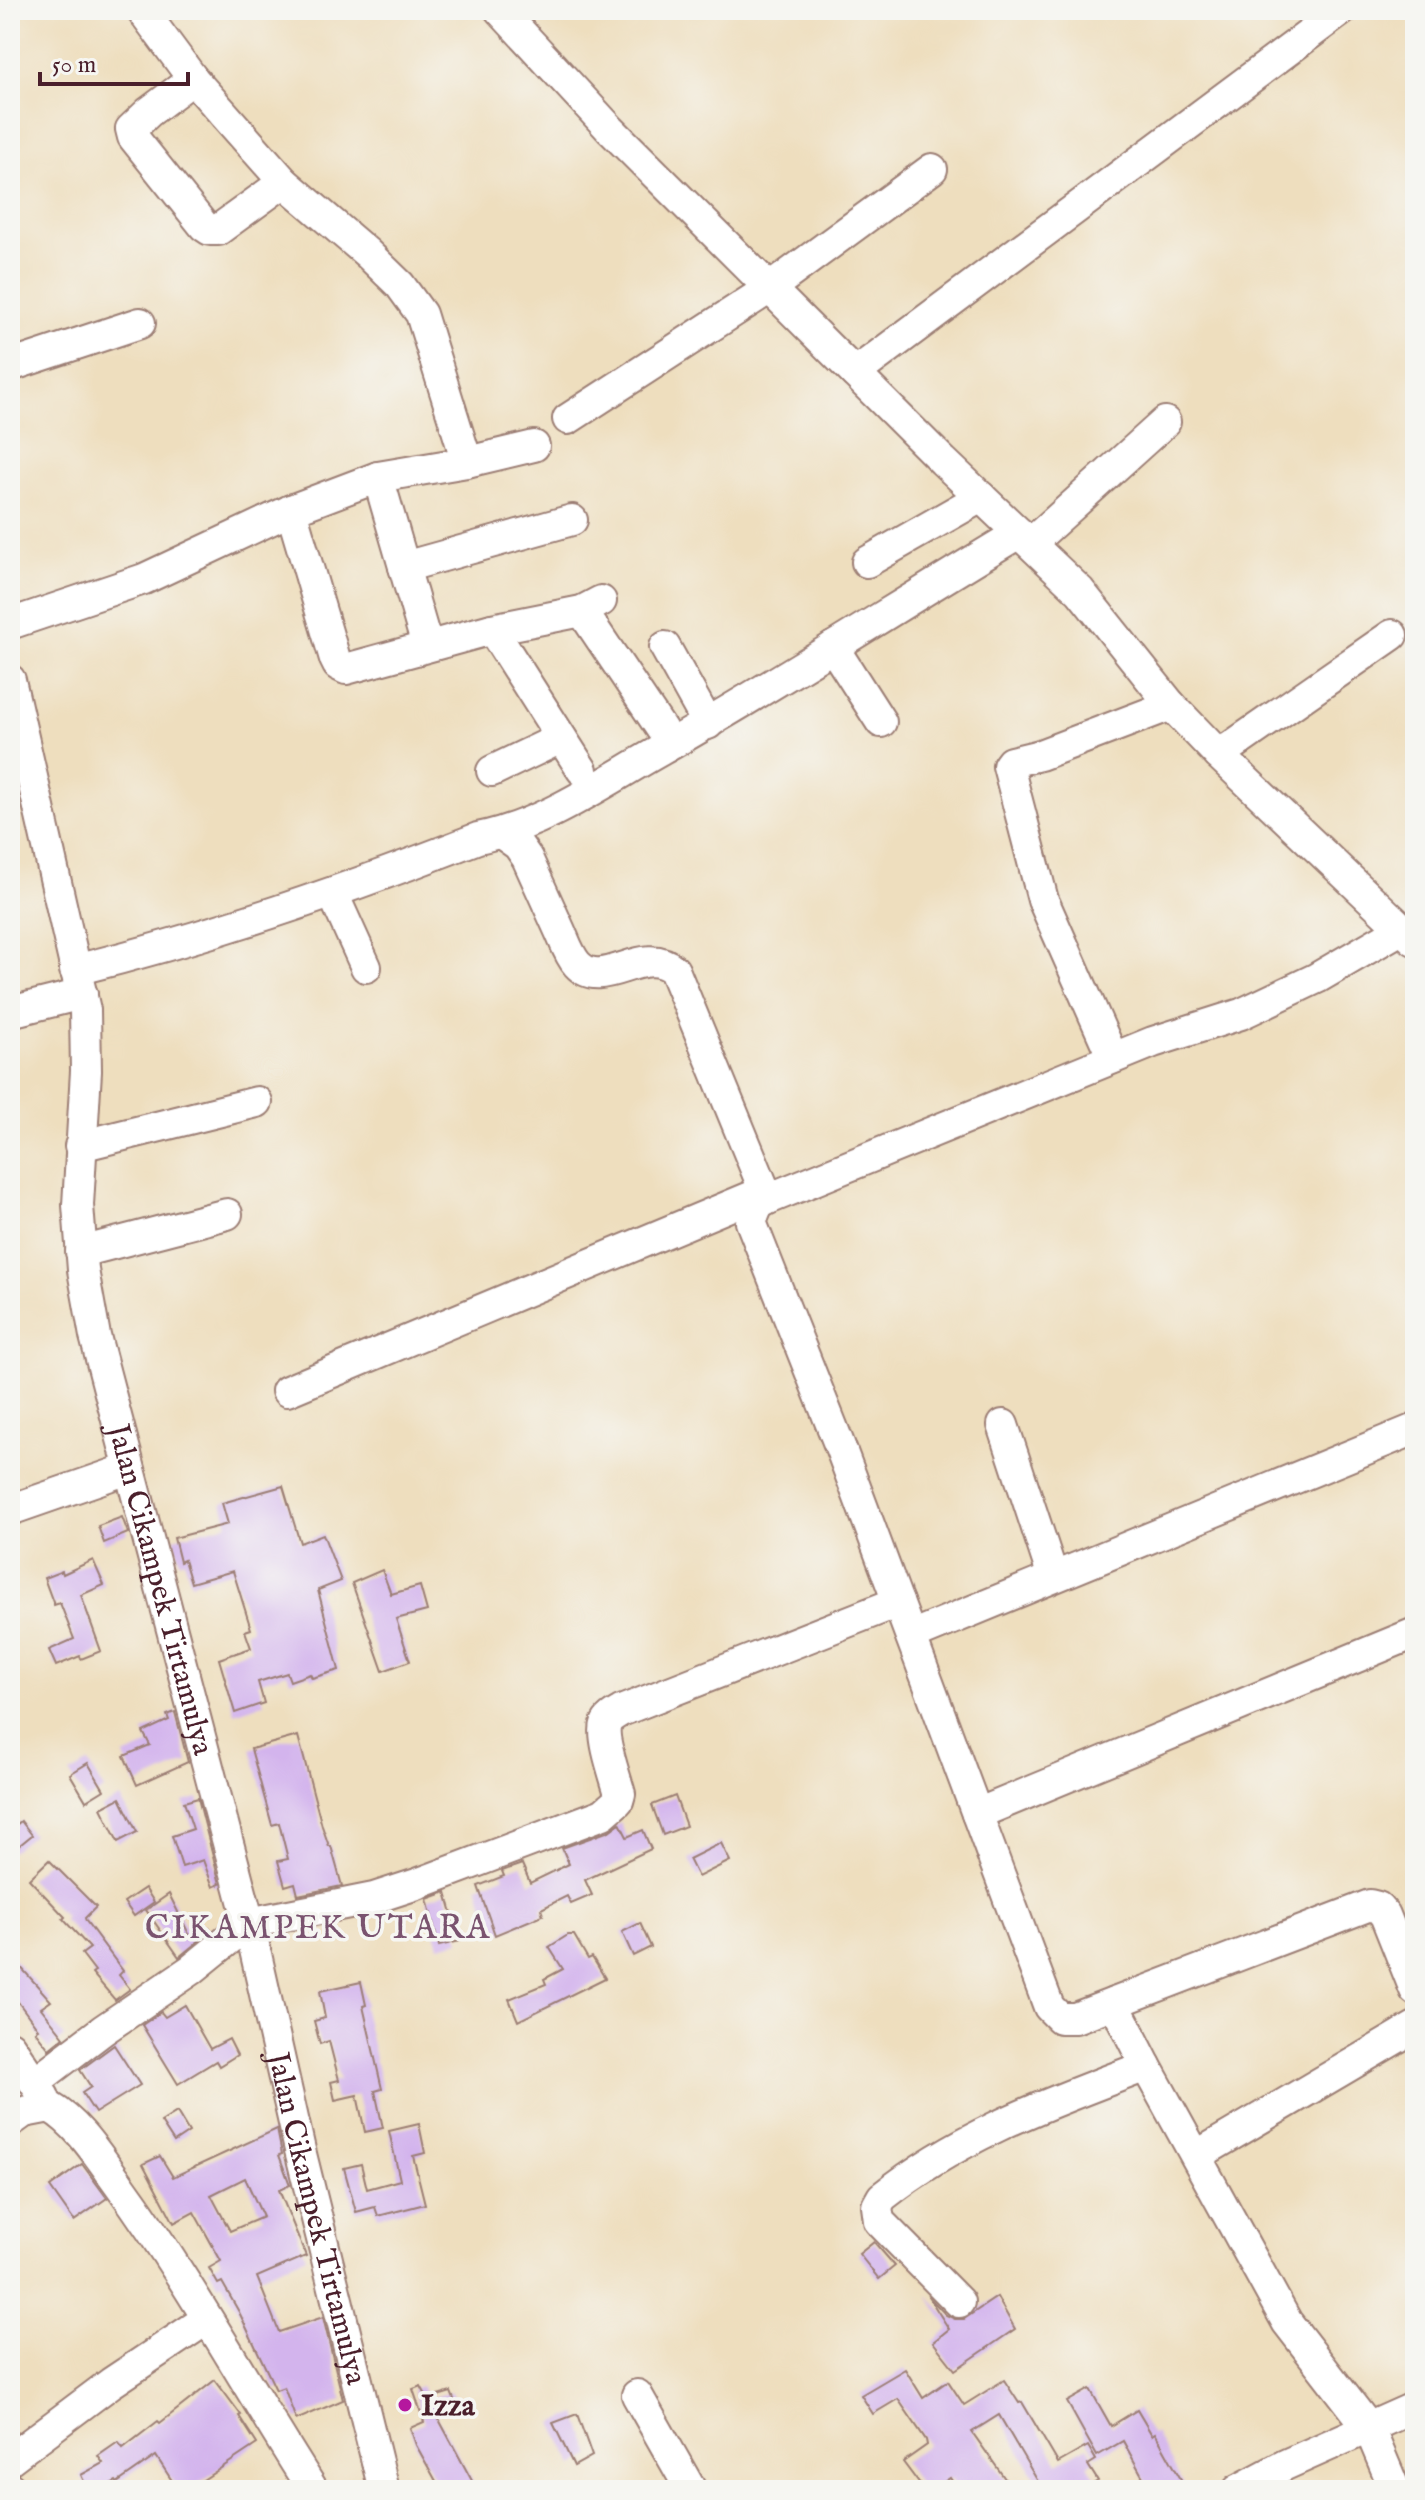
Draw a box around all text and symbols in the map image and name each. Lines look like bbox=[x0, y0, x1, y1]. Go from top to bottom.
scale bar bbox=[40, 36, 188, 86]
text: 50 m bbox=[52, 50, 96, 81]
street label: Jalan Cikampek Tirtamulya bbox=[97, 1418, 221, 1759]
district label: CIKAMPEK UTARA bbox=[145, 1907, 491, 1950]
street label: Jalan Cikampek Tirtamulya bbox=[257, 2046, 374, 2389]
place label: Izza bbox=[421, 2388, 476, 2426]
marker: Izza bbox=[396, 2396, 414, 2414]

